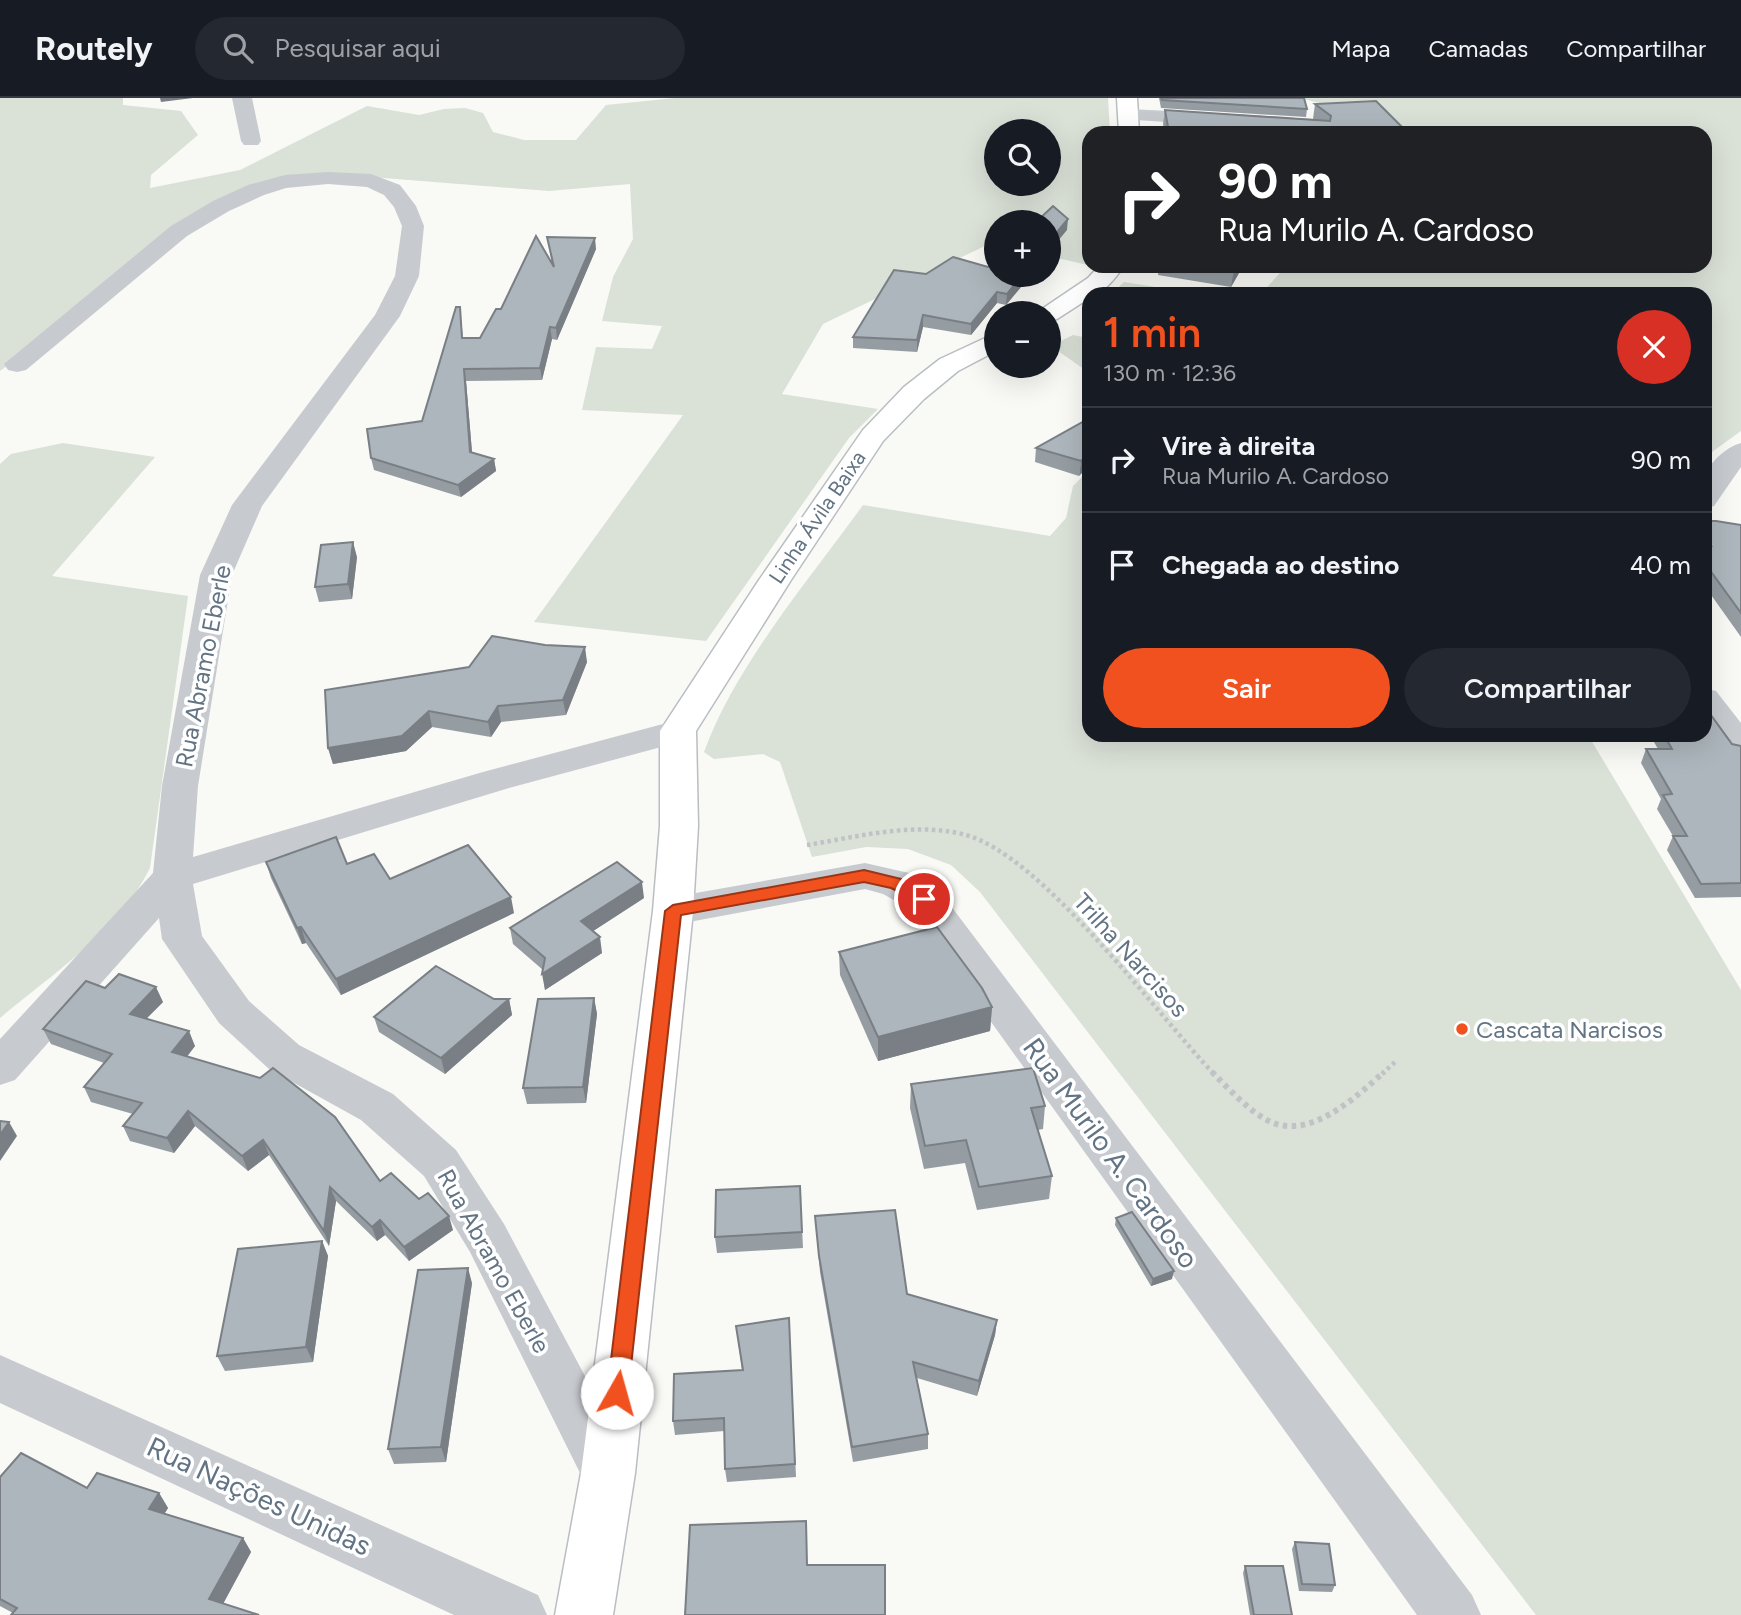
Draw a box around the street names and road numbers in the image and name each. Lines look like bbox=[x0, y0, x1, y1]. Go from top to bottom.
street label: Linha Ávila Baixa bbox=[763, 446, 871, 588]
street label: Rua Abramo Eberle bbox=[169, 562, 237, 770]
street label: Trilha Narcisos bbox=[1068, 887, 1194, 1023]
street label: Rua Murilo A. Cardoso bbox=[1016, 1031, 1206, 1275]
street label: Rua Abramo Eberle bbox=[432, 1164, 556, 1358]
street label: Rua Nações Unidas bbox=[142, 1429, 376, 1563]

